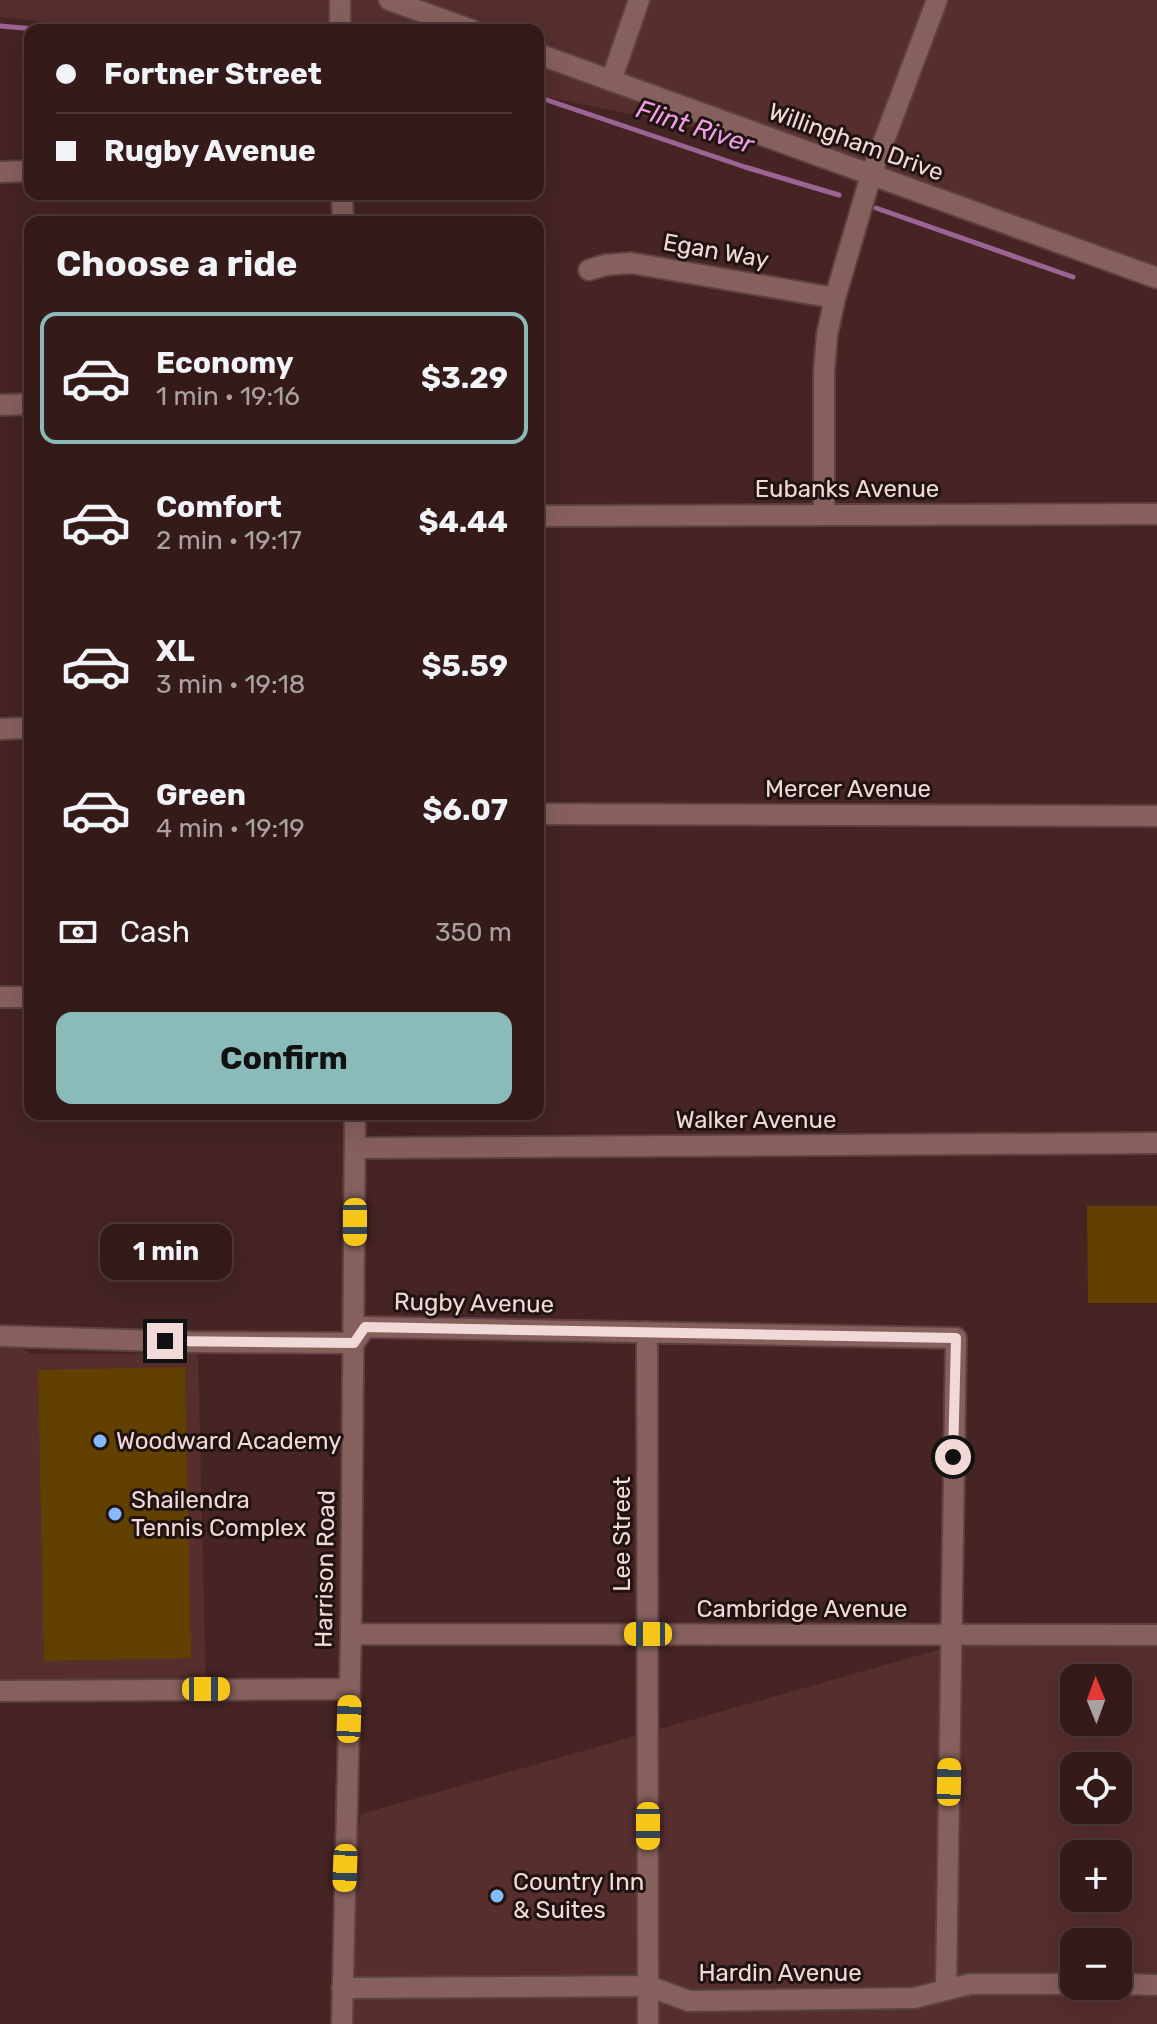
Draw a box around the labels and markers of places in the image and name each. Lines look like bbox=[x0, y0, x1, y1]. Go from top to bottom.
place label: Woodward Academy bbox=[116, 1427, 341, 1455]
marker: Woodward Academy bbox=[91, 1432, 109, 1450]
place label: Shailendra Tennis Complex bbox=[131, 1486, 306, 1542]
marker: Shailendra Tennis Complex bbox=[106, 1505, 124, 1523]
place label: Country Inn & Suites bbox=[513, 1868, 644, 1924]
marker: Country Inn & Suites bbox=[488, 1887, 506, 1905]

